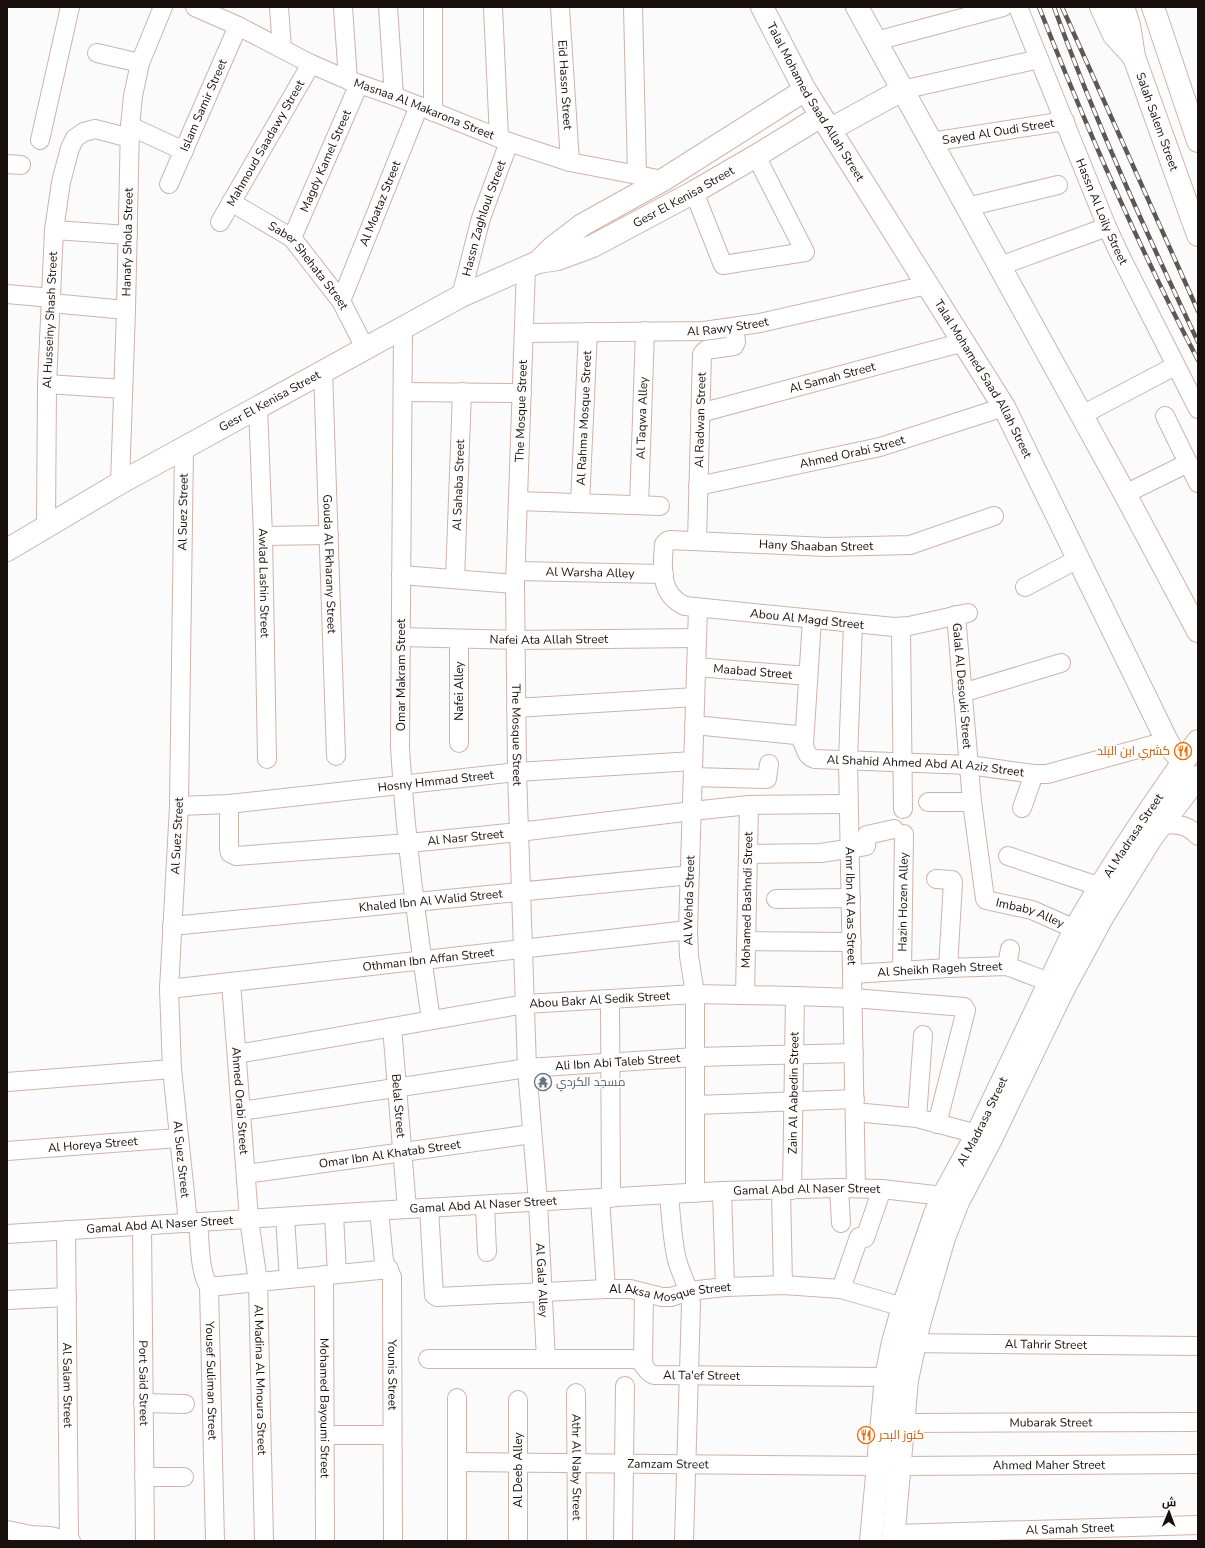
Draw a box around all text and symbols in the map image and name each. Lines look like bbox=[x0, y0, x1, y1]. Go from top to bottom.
street label: Talal Mohamed Saad Allah Street bbox=[763, 20, 869, 185]
street label: Eid Hassn Street bbox=[554, 40, 576, 131]
street label: Islam Samir Street bbox=[176, 56, 231, 154]
street label: Salah Salem Street bbox=[1132, 70, 1183, 174]
street label: Masnaa Al Makarona Street bbox=[352, 75, 497, 144]
street label: Mahmoud Saadawy Street bbox=[223, 76, 308, 209]
street label: Magdy Kamel Street bbox=[296, 107, 355, 215]
street label: Sayed Al Oudi Street bbox=[941, 115, 1056, 148]
street label: Hassn Al Loily Street bbox=[1072, 156, 1132, 268]
street label: Hassn Zaghloul Street bbox=[458, 157, 510, 278]
street label: Al Moataz Street bbox=[356, 158, 405, 249]
street label: Gesr El Kenisa Street bbox=[630, 162, 738, 231]
street label: Hanafy Shola Street bbox=[118, 187, 137, 297]
street label: Saber Shehata Street bbox=[265, 218, 352, 313]
street label: Al Husseiny Shash Street bbox=[39, 250, 61, 389]
street label: Talal Mohamed Saad Allah Street bbox=[931, 296, 1036, 461]
street label: Al Rawy Street bbox=[687, 313, 771, 339]
street label: Al Rahma Mosque Street bbox=[573, 349, 595, 486]
street label: Al Samah Street bbox=[787, 358, 878, 397]
street label: The Mosque Street bbox=[511, 359, 531, 462]
street label: Gesr El Kenisa Street bbox=[216, 366, 324, 435]
street label: Al Radwan Street bbox=[691, 371, 710, 468]
street label: Al Taqwa Alley bbox=[633, 376, 651, 460]
street label: Ahmed Orabi Street bbox=[798, 431, 908, 472]
street label: Al Sahaba Street bbox=[449, 438, 468, 531]
street label: Al Suez Street bbox=[174, 472, 192, 551]
street label: Gouda Al Fkharany Street bbox=[319, 494, 340, 635]
street label: Awlad Lashin Street bbox=[255, 528, 273, 639]
street label: Hany Shaaban Street bbox=[758, 536, 874, 555]
street label: Al Warsha Alley bbox=[545, 564, 635, 581]
street label: Abou Al Magd Street bbox=[749, 605, 865, 633]
street label: Omar Makram Street bbox=[393, 618, 409, 731]
street label: Galal Al Desouki Street bbox=[949, 622, 975, 750]
street label: Nafei Ata Allah Street bbox=[489, 631, 609, 648]
street label: Nafei Alley bbox=[451, 660, 467, 721]
street label: Maabad Street bbox=[713, 660, 794, 683]
street label: The Mosque Street bbox=[508, 684, 525, 787]
restaurant icon: كشري ابن البلد bbox=[1173, 741, 1193, 761]
place label: كشري ابن البلد bbox=[1097, 743, 1170, 761]
street label: Al Shahid Ahmed Abd Al Aziz Street bbox=[826, 751, 1026, 781]
street label: Hosny Hmmad Street bbox=[377, 767, 495, 795]
street label: Al Madrasa Street bbox=[1100, 789, 1167, 881]
street label: Al Suez Street bbox=[167, 796, 187, 875]
street label: Al Nasr Street bbox=[426, 826, 505, 849]
street label: Mohamed Bashndi Street bbox=[738, 831, 756, 968]
street label: Amr Ibn Al Aas Street bbox=[842, 846, 860, 966]
street label: Hazin Hozen Alley bbox=[894, 851, 912, 952]
street label: Al Wehda Street bbox=[680, 854, 698, 946]
street label: Khaled Ibn Al Walid Street bbox=[358, 885, 504, 916]
street label: Imbaby Alley bbox=[994, 894, 1068, 932]
street label: Othman Ibn Affan Street bbox=[362, 944, 496, 975]
street label: Al Sheikh Rageh Street bbox=[877, 958, 1003, 980]
street label: Abou Bakr Al Sedik Street bbox=[529, 987, 671, 1012]
street label: Zain Al Aabedin Street bbox=[785, 1031, 802, 1154]
street label: Ahmed Orabi Street bbox=[228, 1046, 252, 1156]
street label: Ali Ibn Abi Taleb Street bbox=[555, 1050, 681, 1074]
temple icon: مسجد الكردي bbox=[533, 1072, 553, 1092]
street label: Belal Street bbox=[388, 1073, 409, 1139]
place label: مسجد الكردي bbox=[556, 1074, 625, 1092]
street label: Al Madrasa Street bbox=[953, 1074, 1011, 1169]
street label: Al Suez Street bbox=[169, 1120, 193, 1199]
street label: Al Horeya Street bbox=[47, 1133, 139, 1156]
street label: Omar Ibn Al Khatab Street bbox=[318, 1136, 462, 1172]
street label: Gamal Abd Al Naser Street bbox=[733, 1180, 881, 1199]
street label: Gamal Abd Al Naser Street bbox=[409, 1192, 558, 1217]
street label: Gamal Abd Al Naser Street bbox=[86, 1212, 234, 1237]
street label: Al Gala' Alley bbox=[532, 1242, 552, 1319]
street label: Al Aksa Mosque Street bbox=[609, 1279, 732, 1305]
street label: Al Madina Al Mnoura Street bbox=[251, 1304, 270, 1456]
street label: Yousef Suliman Street bbox=[202, 1320, 221, 1441]
street label: Al Tahrir Street bbox=[1005, 1336, 1088, 1353]
street label: Mohamed Bayoumi Street bbox=[316, 1338, 333, 1479]
street label: Younis Street bbox=[384, 1338, 401, 1411]
street label: Port Said Street bbox=[135, 1340, 152, 1427]
street label: Al Salam Street bbox=[59, 1342, 76, 1428]
street label: Al Ta'ef Street bbox=[663, 1367, 741, 1384]
street label: Athr Al Naby Street bbox=[568, 1414, 585, 1521]
street label: Mubarak Street bbox=[1010, 1414, 1093, 1431]
restaurant icon: كنوز البحر bbox=[856, 1425, 876, 1445]
place label: كنوز البحر bbox=[878, 1427, 924, 1443]
street label: Al Deeb Alley bbox=[510, 1431, 526, 1508]
street label: Zamzam Street bbox=[627, 1456, 710, 1472]
street label: Ahmed Maher Street bbox=[993, 1457, 1106, 1473]
north arrow bbox=[1149, 1492, 1189, 1532]
text: ش bbox=[1162, 1495, 1176, 1510]
street label: Al Samah Street bbox=[1025, 1519, 1115, 1538]

